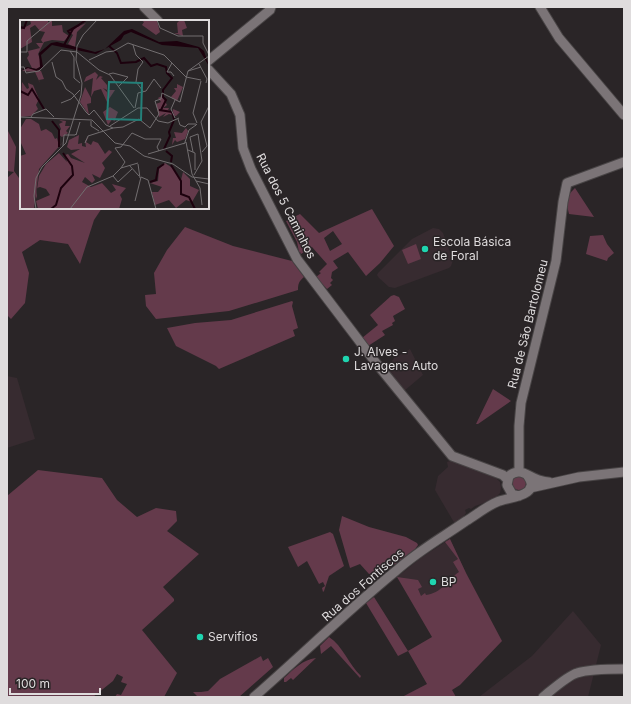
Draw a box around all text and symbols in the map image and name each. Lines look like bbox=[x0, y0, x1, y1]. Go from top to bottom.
inset map bbox=[20, 20, 209, 209]
street label: Rua dos 5 Caminhos bbox=[253, 150, 320, 261]
place label: Escola Básica de Foral bbox=[433, 234, 511, 263]
marker: Escola Básica de Foral bbox=[420, 244, 430, 254]
street label: Rua de São Bartolomeu bbox=[504, 258, 551, 390]
place label: J. Alves - Lavagens Auto bbox=[354, 344, 438, 373]
marker: J. Alves - Lavagens Auto bbox=[341, 354, 351, 364]
street label: Rua dos Fontiscos bbox=[319, 545, 407, 624]
place label: BP bbox=[441, 574, 457, 589]
marker: BP bbox=[428, 577, 438, 587]
place label: Servifios bbox=[208, 629, 258, 644]
marker: Servifios bbox=[195, 632, 205, 642]
scale bar bbox=[10, 670, 100, 696]
text: 100 m bbox=[16, 676, 50, 691]

